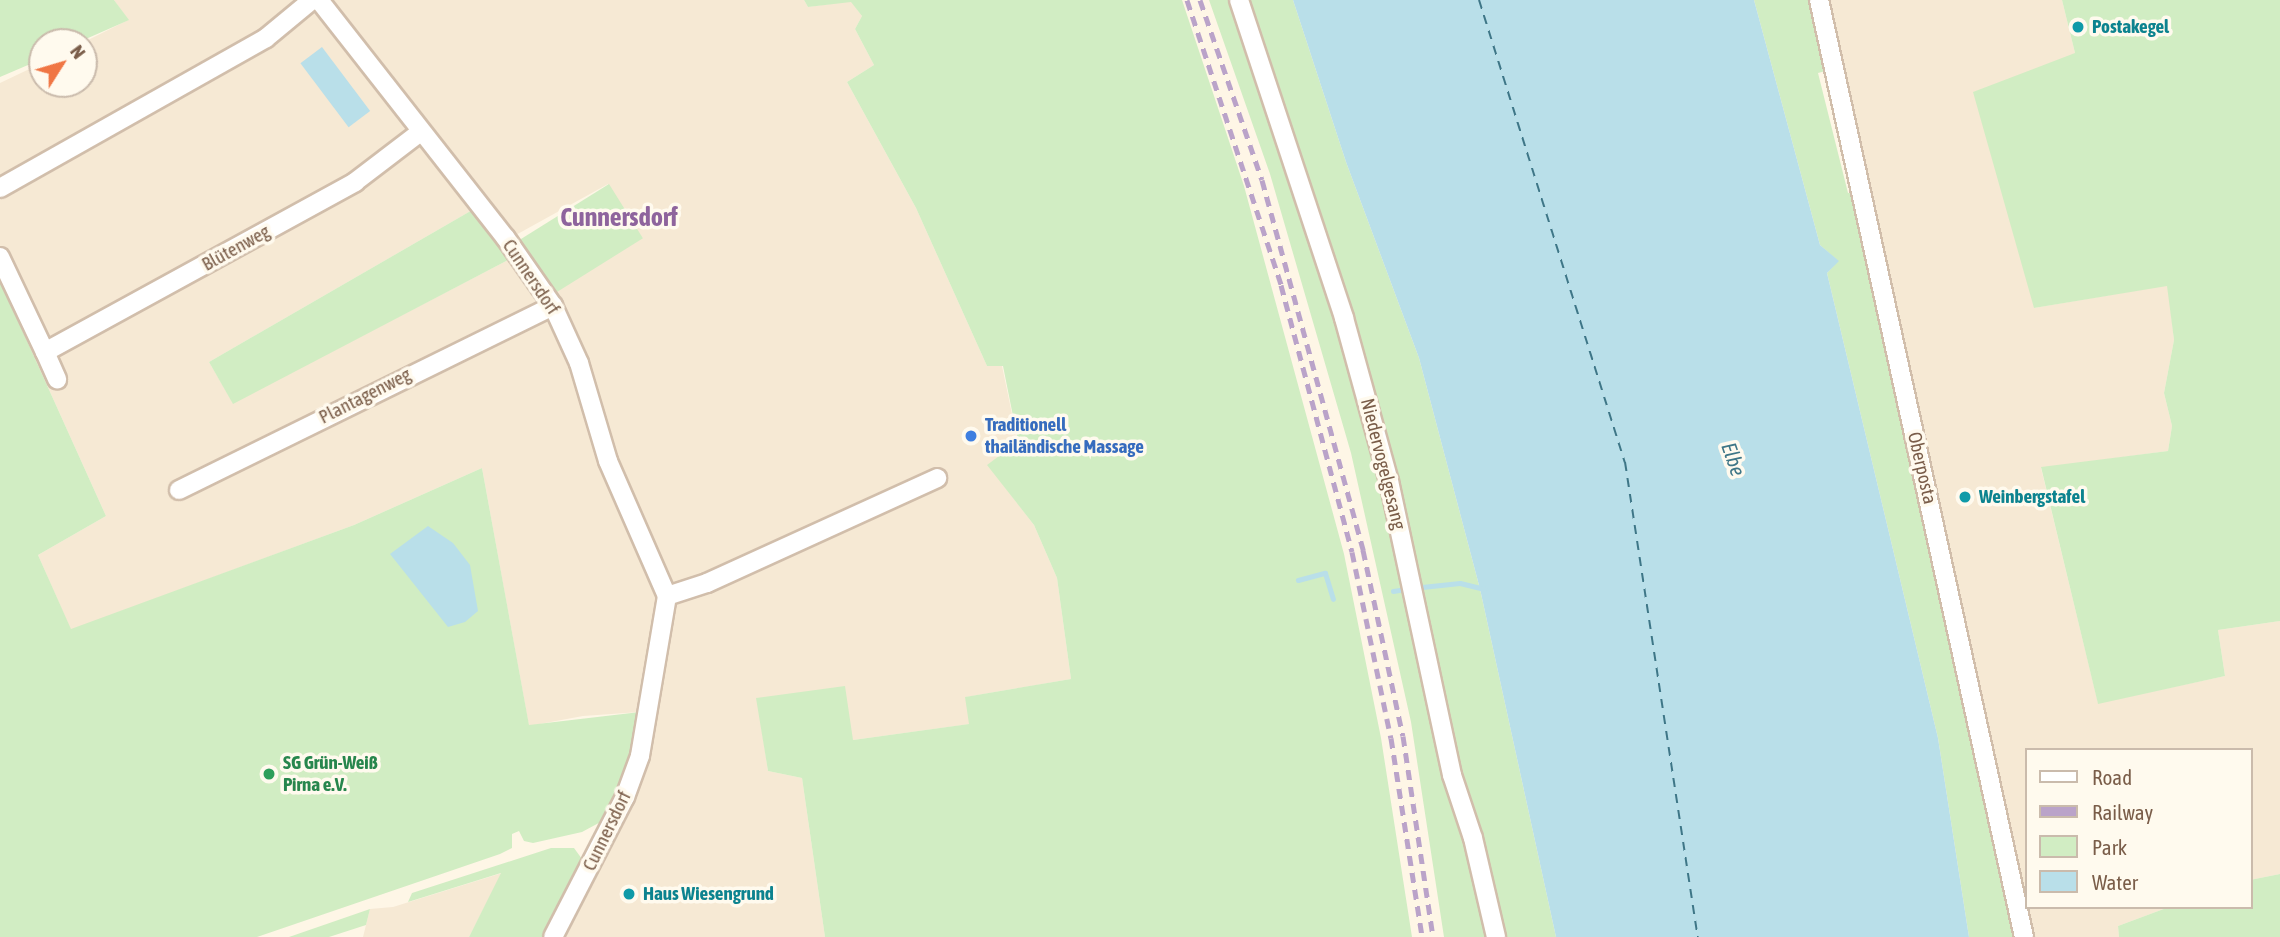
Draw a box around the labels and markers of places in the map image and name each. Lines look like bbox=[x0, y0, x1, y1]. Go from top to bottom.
place label: Postakegel bbox=[2092, 16, 2169, 38]
marker: Postakegel bbox=[2070, 19, 2086, 35]
place label: Traditionell thailändische Massage bbox=[985, 414, 1144, 458]
marker: Traditionell thailändische Massage bbox=[963, 428, 979, 444]
place label: Weinbergstafel bbox=[1979, 486, 2085, 508]
marker: Weinbergstafel bbox=[1957, 489, 1973, 505]
place label: SG Grün-Weiß Pirna e.V. bbox=[283, 752, 378, 796]
marker: SG Grün-Weiß Pirna e.V. bbox=[261, 766, 277, 782]
place label: Haus Wiesengrund bbox=[643, 883, 774, 905]
marker: Haus Wiesengrund bbox=[621, 886, 637, 902]

